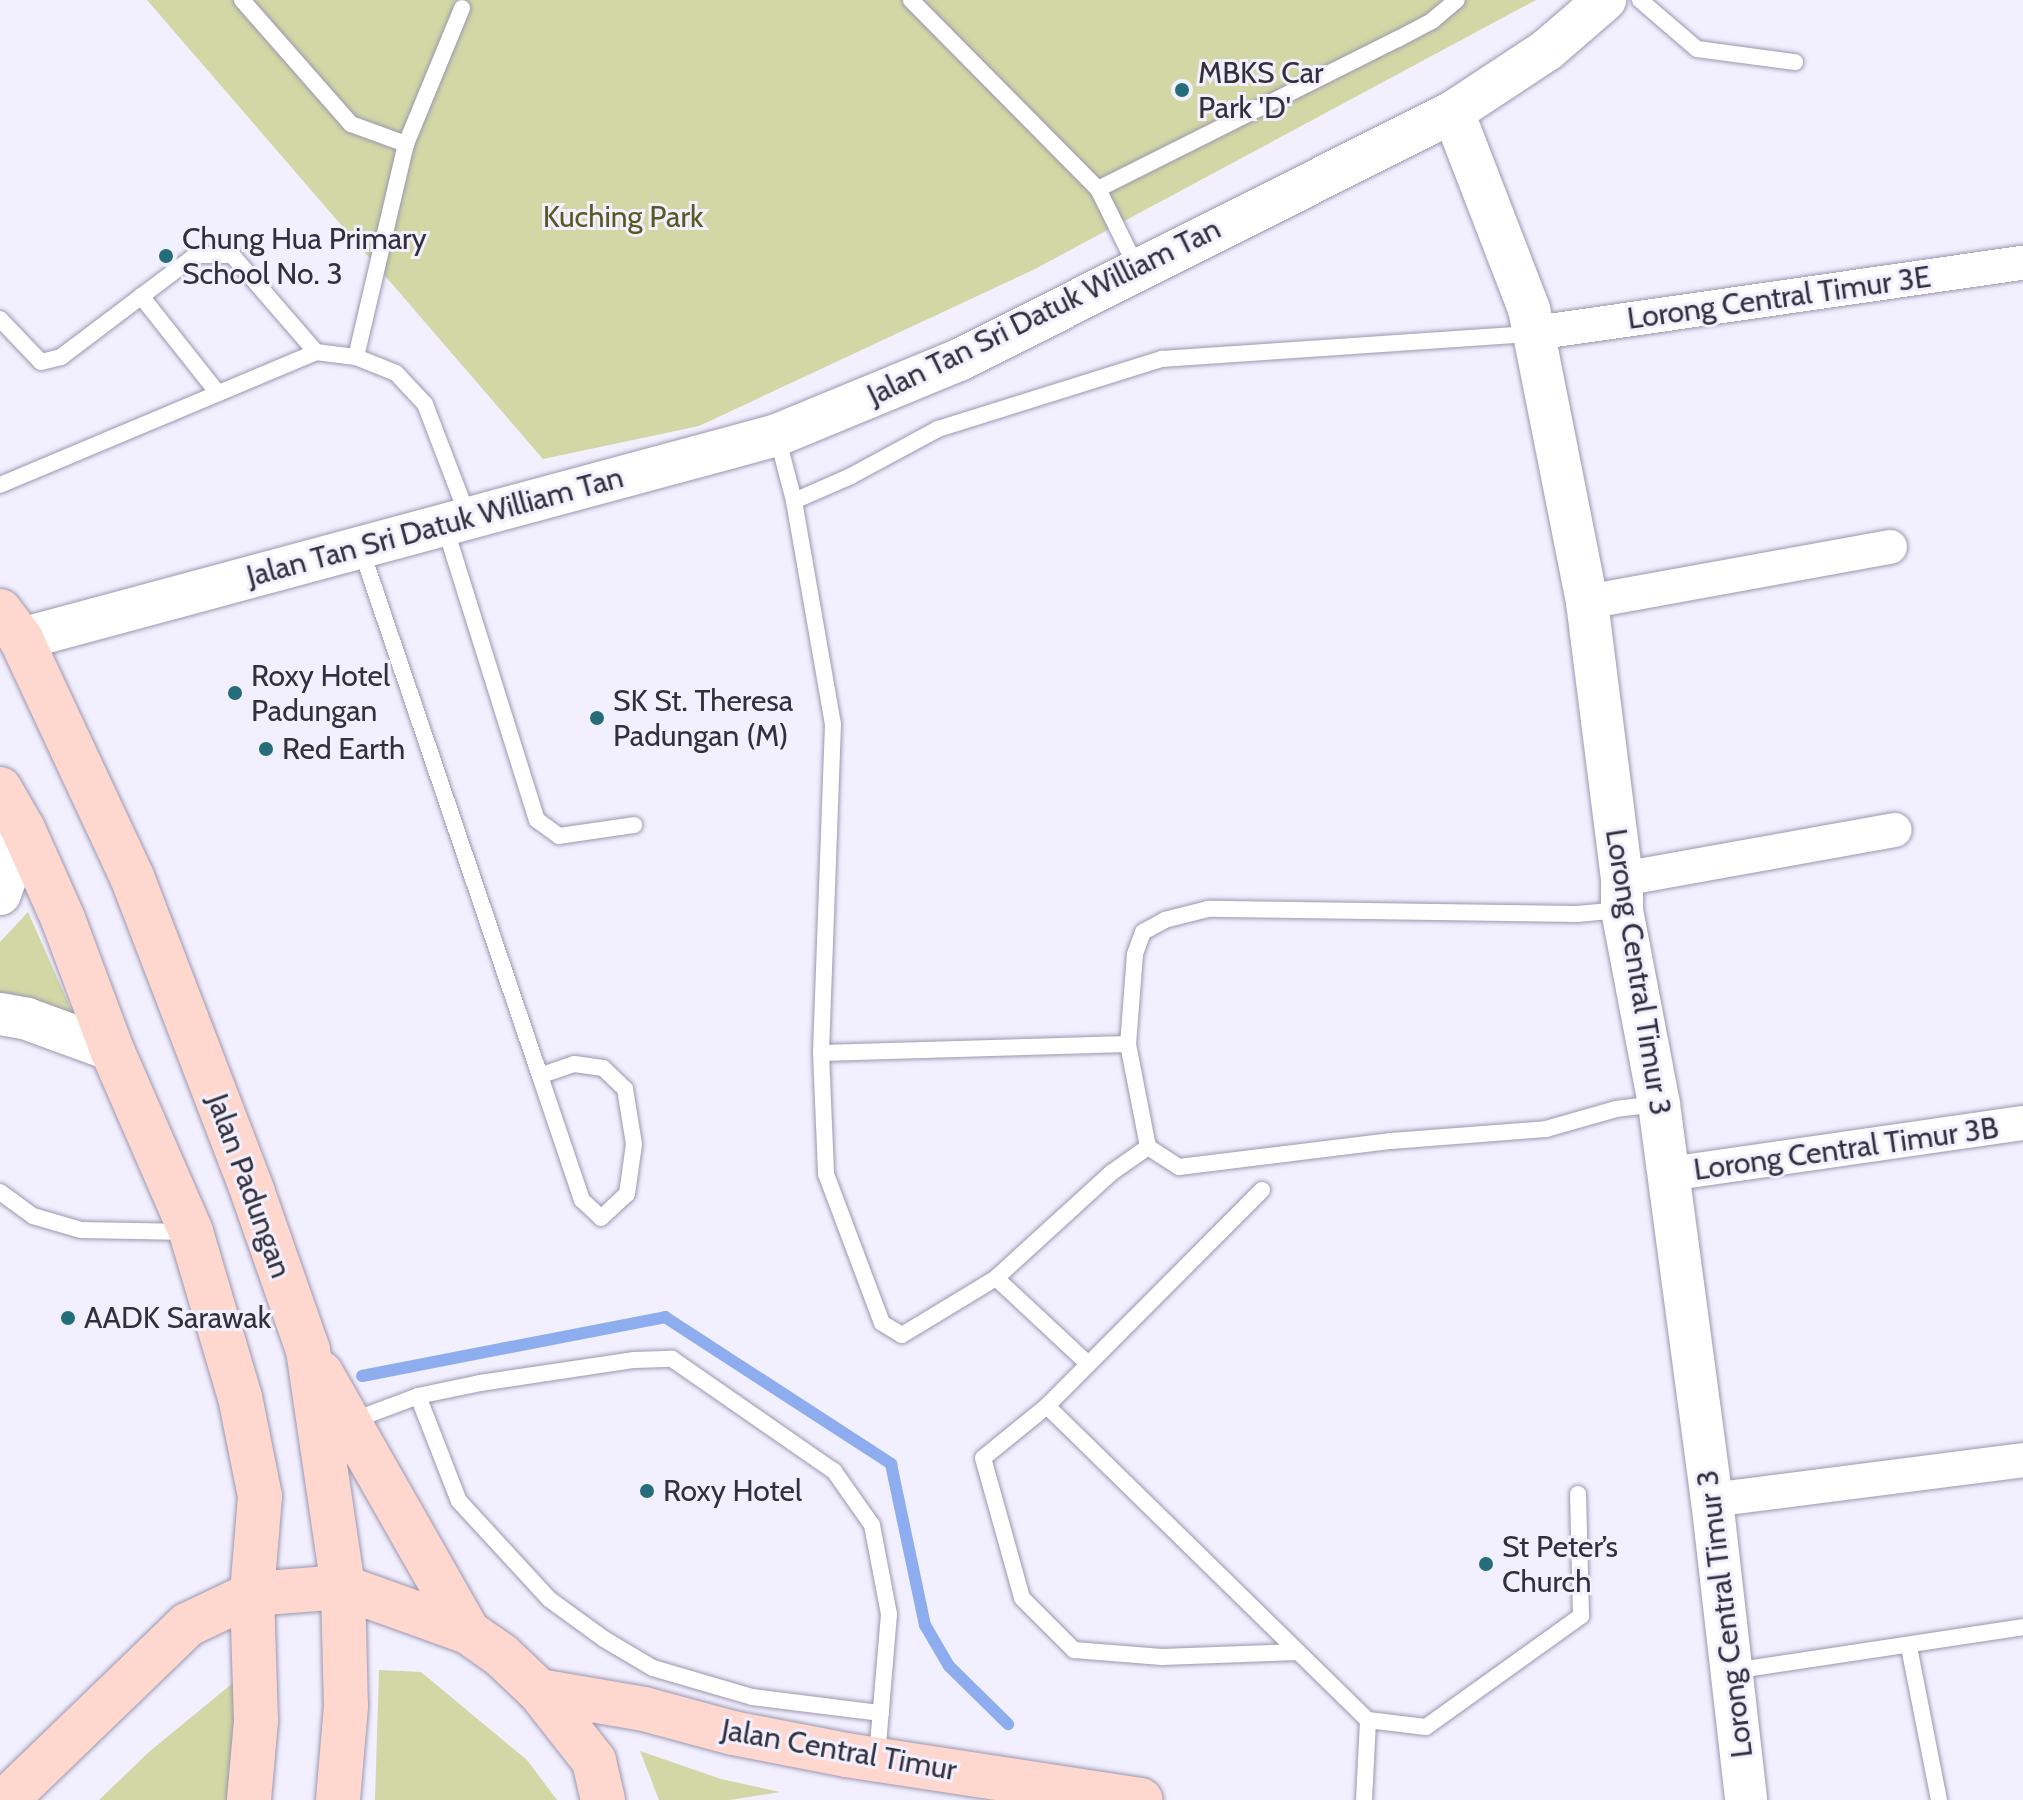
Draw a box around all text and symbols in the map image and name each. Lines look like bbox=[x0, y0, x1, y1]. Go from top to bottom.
place label: MBKS Car Park 'D' bbox=[1198, 55, 1324, 126]
marker: MBKS Car Park 'D' bbox=[1173, 81, 1191, 99]
park label: Kuching Park bbox=[543, 199, 703, 235]
street label: Jalan Tan Sri Datuk William Tan bbox=[862, 211, 1226, 413]
place label: Chung Hua Primary School No. 3 bbox=[182, 221, 427, 292]
marker: Chung Hua Primary School No. 3 bbox=[157, 247, 175, 265]
street label: Lorong Central Timur 3E bbox=[1625, 259, 1933, 337]
street label: Jalan Tan Sri Datuk William Tan bbox=[243, 459, 627, 595]
place label: Roxy Hotel Padungan bbox=[251, 658, 390, 728]
place label: SK St. Theresa Padungan (M) bbox=[613, 683, 793, 754]
marker: Roxy Hotel Padungan bbox=[226, 684, 244, 702]
marker: SK St. Theresa Padungan (M) bbox=[588, 709, 606, 727]
place label: Red Earth bbox=[282, 731, 405, 767]
marker: Red Earth bbox=[257, 740, 275, 758]
street label: Lorong Central Timur 3 bbox=[1598, 826, 1678, 1118]
street label: Jalan Padungan bbox=[199, 1089, 299, 1283]
street label: Lorong Central Timur 3B bbox=[1691, 1110, 2001, 1188]
place label: AADK Sarawak bbox=[84, 1300, 271, 1336]
marker: AADK Sarawak bbox=[59, 1309, 77, 1327]
street label: Lorong Central Timur 3 bbox=[1689, 1468, 1761, 1760]
place label: Roxy Hotel bbox=[663, 1473, 802, 1509]
marker: Roxy Hotel bbox=[638, 1482, 656, 1500]
place label: St Peter’s Church bbox=[1502, 1529, 1618, 1600]
marker: St Peter’s Church bbox=[1477, 1555, 1495, 1573]
street label: Jalan Central Timur bbox=[719, 1712, 959, 1788]

